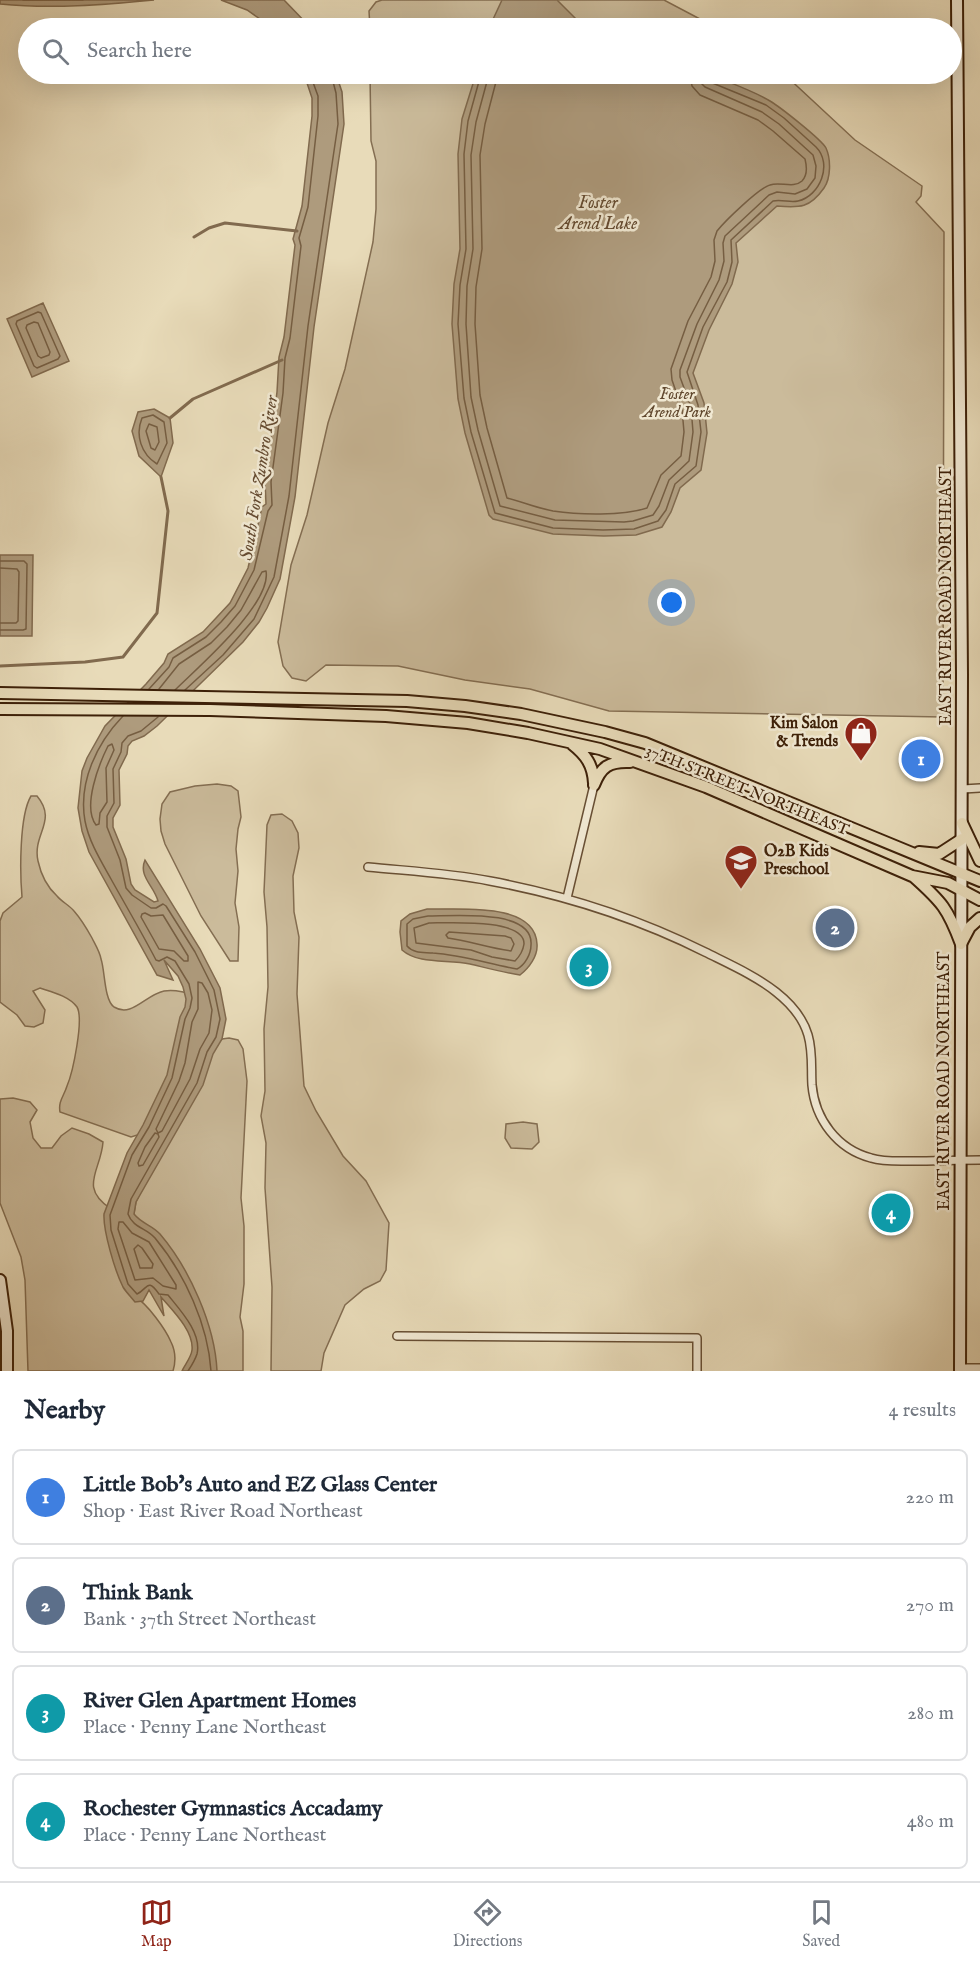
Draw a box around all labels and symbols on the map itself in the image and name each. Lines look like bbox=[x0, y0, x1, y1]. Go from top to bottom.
water label: Foster Arend Lake bbox=[557, 192, 637, 236]
park label: Foster Arend Park bbox=[641, 385, 711, 423]
water label: South Fork Zumbro River bbox=[236, 393, 285, 562]
street label: EAST RIVER ROAD NORTHEAST bbox=[937, 466, 957, 725]
your location bbox=[657, 588, 686, 617]
place label: Kim Salon & Trends bbox=[770, 714, 838, 752]
shop icon: Kim Salon & Trends bbox=[843, 715, 879, 762]
pin: 1 bbox=[902, 736, 940, 782]
street label: 37TH STREET NORTHEAST bbox=[643, 741, 852, 841]
place label: O2B Kids Preschool bbox=[764, 842, 830, 880]
school or university icon: O2B Kids Preschool bbox=[723, 843, 759, 890]
pin: 2 bbox=[816, 906, 854, 950]
pin: 3 bbox=[570, 944, 608, 990]
street label: EAST RIVER ROAD NORTHEAST bbox=[935, 951, 955, 1210]
pin: 4 bbox=[872, 1190, 910, 1236]

